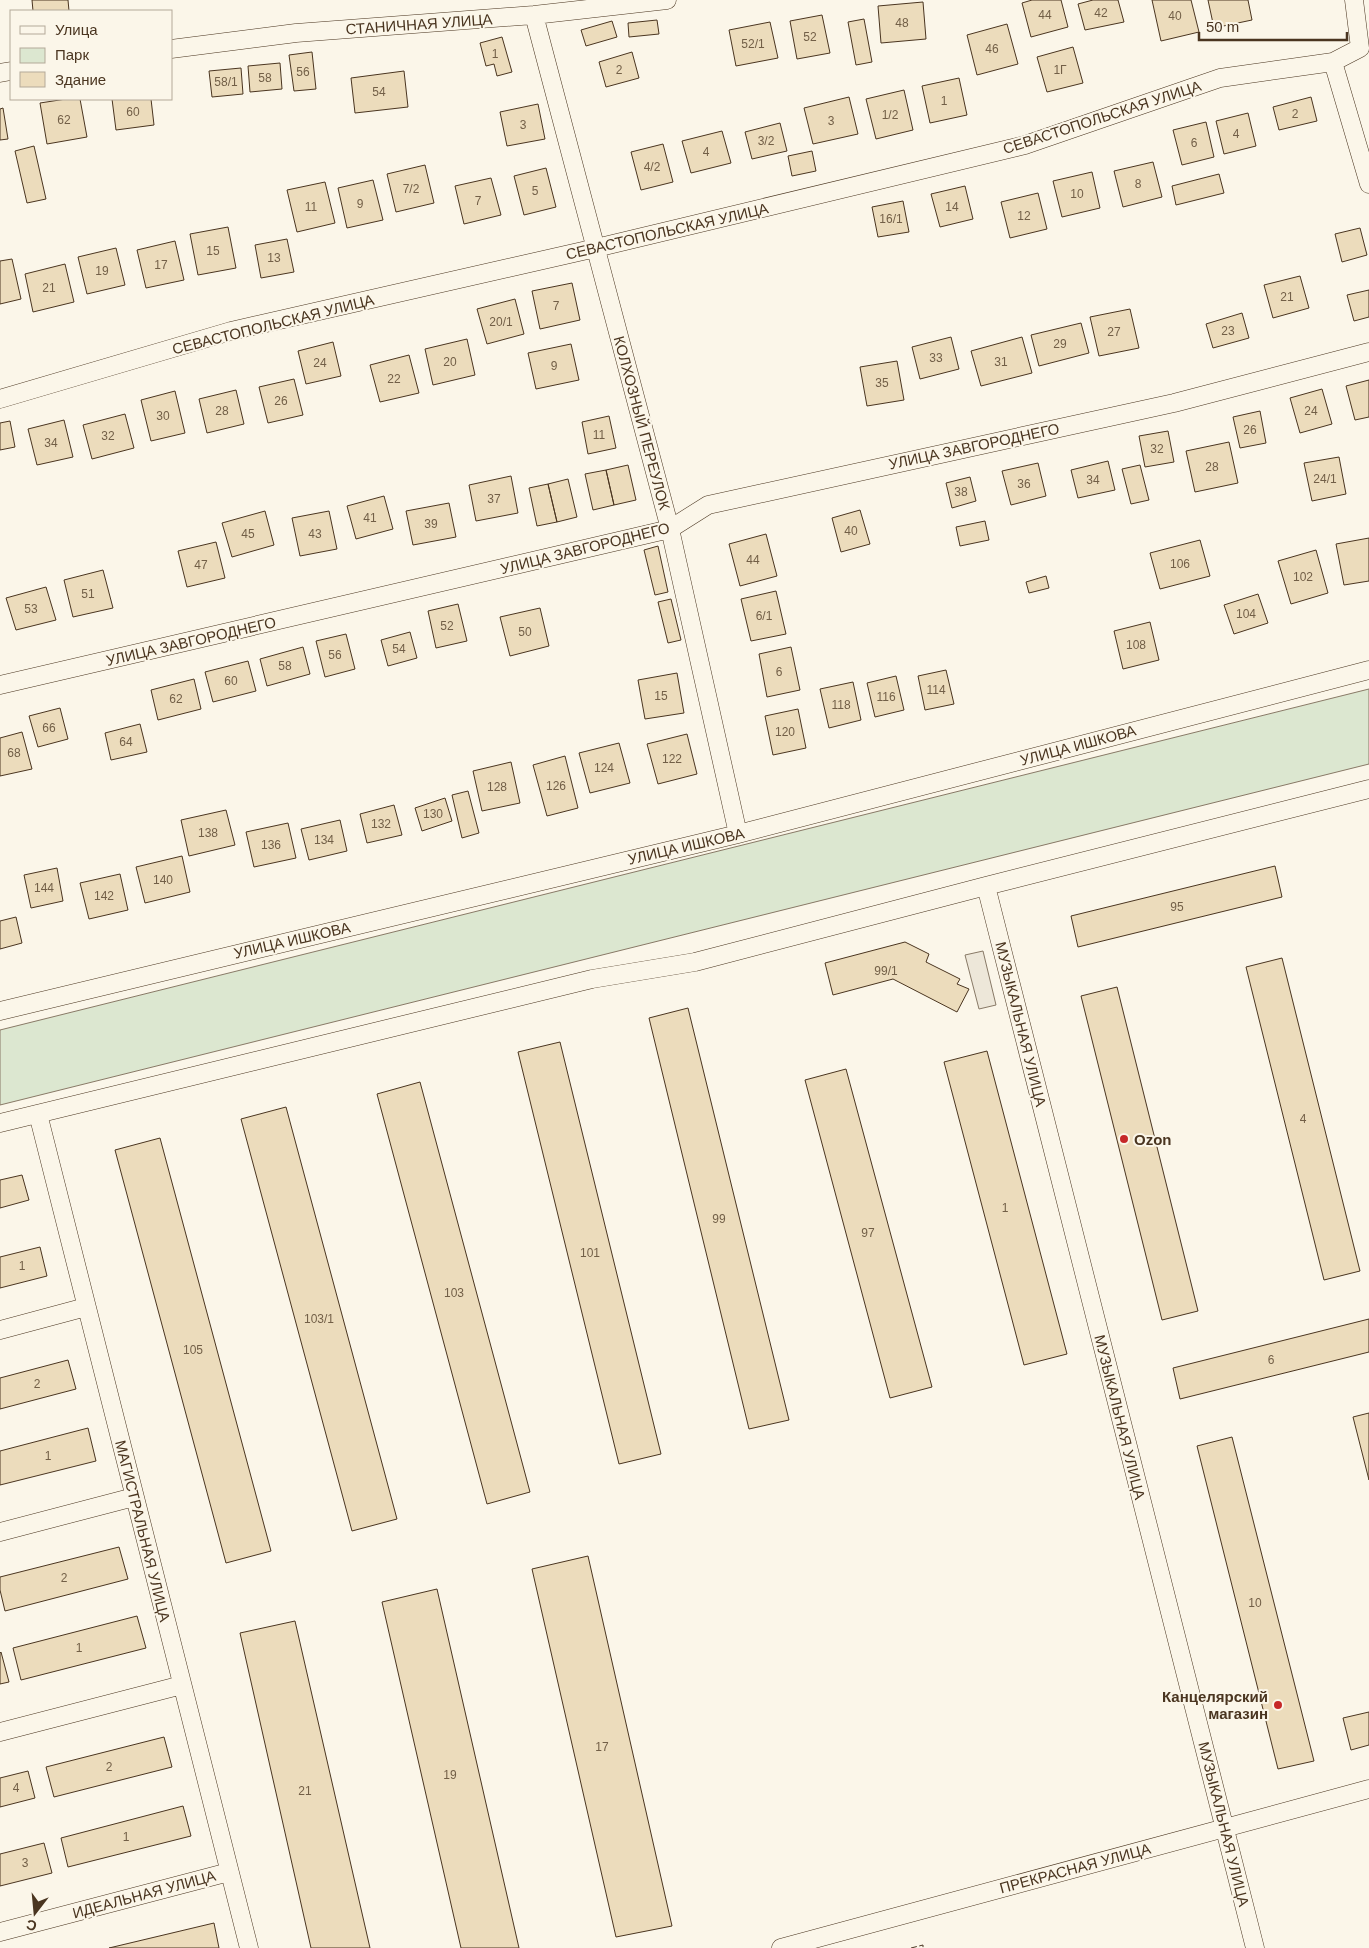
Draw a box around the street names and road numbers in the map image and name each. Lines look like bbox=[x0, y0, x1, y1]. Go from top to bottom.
street label: СТАНИЧНАЯ УЛИЦА bbox=[345, 10, 493, 38]
street label: СЕВАСТОПОЛЬСКАЯ УЛИЦА bbox=[1001, 77, 1203, 157]
street label: СЕВАСТОПОЛЬСКАЯ УЛИЦА bbox=[564, 199, 770, 263]
street label: СЕВАСТОПОЛЬСКАЯ УЛИЦА bbox=[170, 291, 376, 357]
street label: КОЛХОЗНЫЙ ПЕРЕУЛОК bbox=[611, 334, 673, 512]
street label: УЛИЦА ЗАВГОРОДНЕГО bbox=[887, 420, 1061, 472]
street label: УЛИЦА ЗАВГОРОДНЕГО bbox=[499, 519, 671, 577]
street label: УЛИЦА ЗАВГОРОДНЕГО bbox=[104, 613, 278, 669]
street label: УЛИЦА ИШКОВА bbox=[1018, 721, 1138, 769]
street label: УЛИЦА ИШКОВА bbox=[626, 824, 746, 868]
street label: УЛИЦА ИШКОВА bbox=[232, 918, 352, 962]
street label: МУЗЫКАЛЬНАЯ УЛИЦА bbox=[992, 940, 1050, 1108]
street label: МУЗЫКАЛЬНАЯ УЛИЦА bbox=[1091, 1333, 1149, 1501]
street label: МАГИСТРАЛЬНАЯ УЛИЦА bbox=[112, 1438, 174, 1624]
street label: МУЗЫКАЛЬНАЯ УЛИЦА bbox=[1195, 1740, 1253, 1908]
street label: ПРЕКРАСНАЯ УЛИЦА bbox=[998, 1840, 1152, 1896]
street label: ИДЕАЛЬНАЯ УЛИЦА bbox=[71, 1867, 217, 1921]

